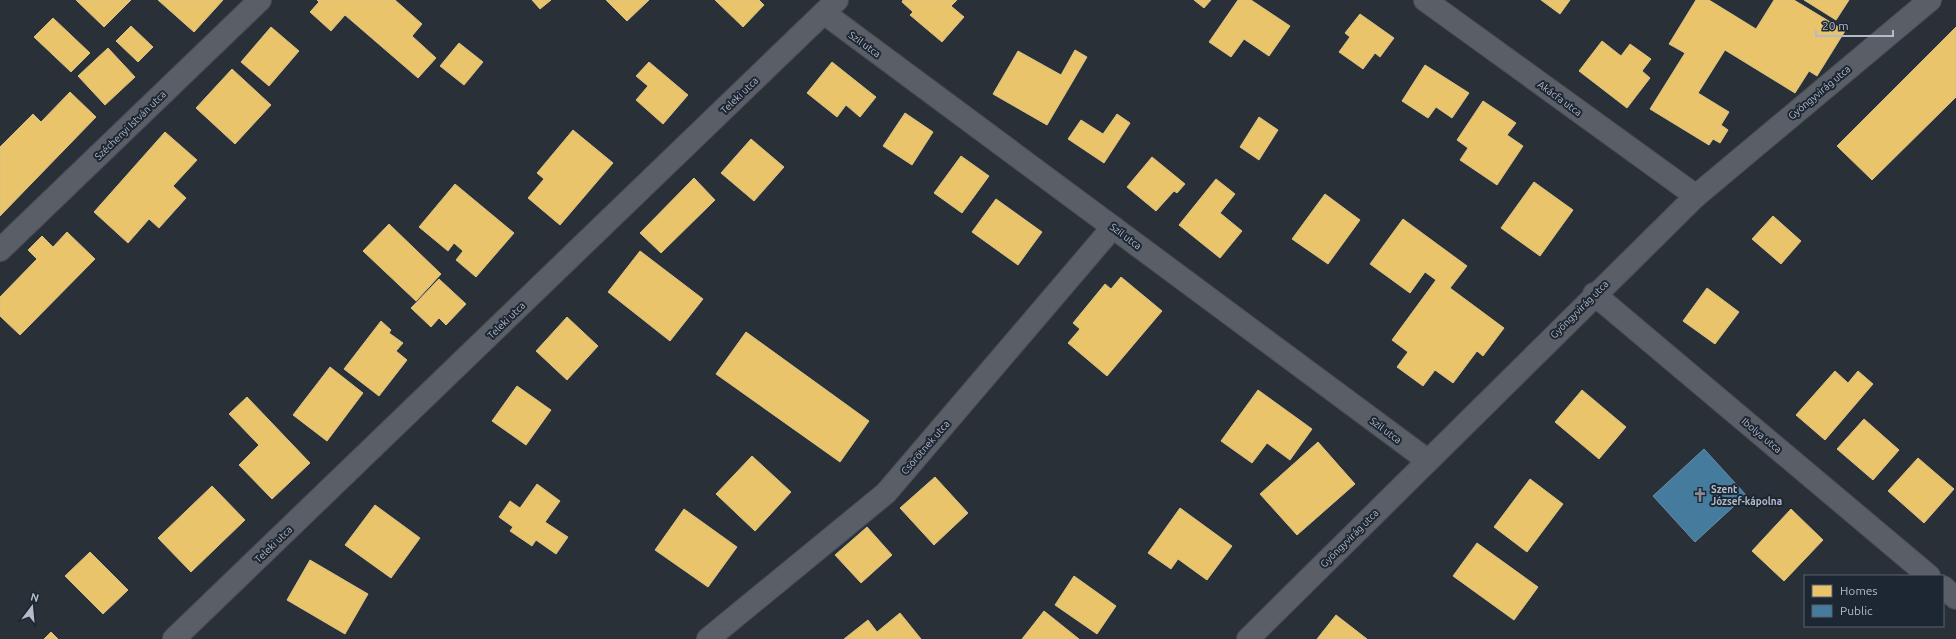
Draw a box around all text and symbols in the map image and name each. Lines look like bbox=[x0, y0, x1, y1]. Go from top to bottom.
scale bar bbox=[1816, 12, 1893, 38]
text: 20 m bbox=[1822, 19, 1849, 32]
street label: Szil utca bbox=[847, 29, 883, 60]
street label: Gyöngyvirág utca bbox=[1786, 63, 1852, 121]
street label: Teleki utca bbox=[718, 75, 760, 116]
street label: Akácfa utca bbox=[1535, 79, 1584, 118]
street label: Széchenyi István utca bbox=[93, 89, 168, 162]
street label: Szil utca bbox=[1108, 221, 1144, 252]
street label: Gyöngyvirág utca bbox=[1548, 278, 1611, 341]
street label: Teleki utca bbox=[485, 300, 527, 341]
street label: Szil utca bbox=[1368, 415, 1404, 446]
street label: Ibolya utca bbox=[1740, 416, 1784, 455]
street label: Csörötnek utca bbox=[899, 418, 952, 477]
place label: Szent József-kápolna bbox=[1711, 484, 1782, 507]
church icon: Szent József-kápolna bbox=[1692, 487, 1708, 503]
street label: Gyöngyvirág utca bbox=[1318, 507, 1381, 570]
street label: Teleki utca bbox=[252, 524, 294, 565]
legend bbox=[1804, 575, 1944, 627]
text: Homes bbox=[1840, 584, 1878, 597]
north arrow bbox=[12, 587, 52, 627]
text: N bbox=[29, 590, 40, 604]
text: Public bbox=[1840, 604, 1873, 617]

